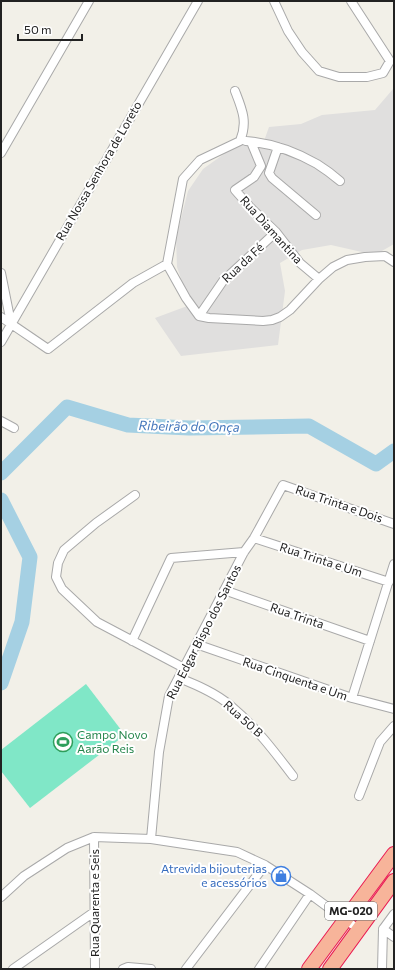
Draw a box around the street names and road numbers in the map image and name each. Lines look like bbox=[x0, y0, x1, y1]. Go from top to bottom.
street label: Rua Nossa Senhora de Loreto bbox=[52, 98, 144, 243]
street label: Rua Diamantina bbox=[238, 193, 306, 266]
street label: Rua da Fé bbox=[219, 240, 266, 285]
street label: Rua Trinta e Dois bbox=[294, 482, 385, 525]
street label: Rua Trinta e Um bbox=[278, 539, 364, 579]
street label: Rua Edgar Bispo dos Santos bbox=[163, 562, 243, 701]
street label: Rua Trinta bbox=[269, 599, 326, 631]
street label: Rua Cinquenta e Um bbox=[241, 654, 349, 703]
street label: Rua 50 B bbox=[221, 697, 266, 740]
street label: Rua Quarenta e Seis bbox=[87, 849, 101, 957]
road number: MG-020 bbox=[325, 902, 377, 920]

